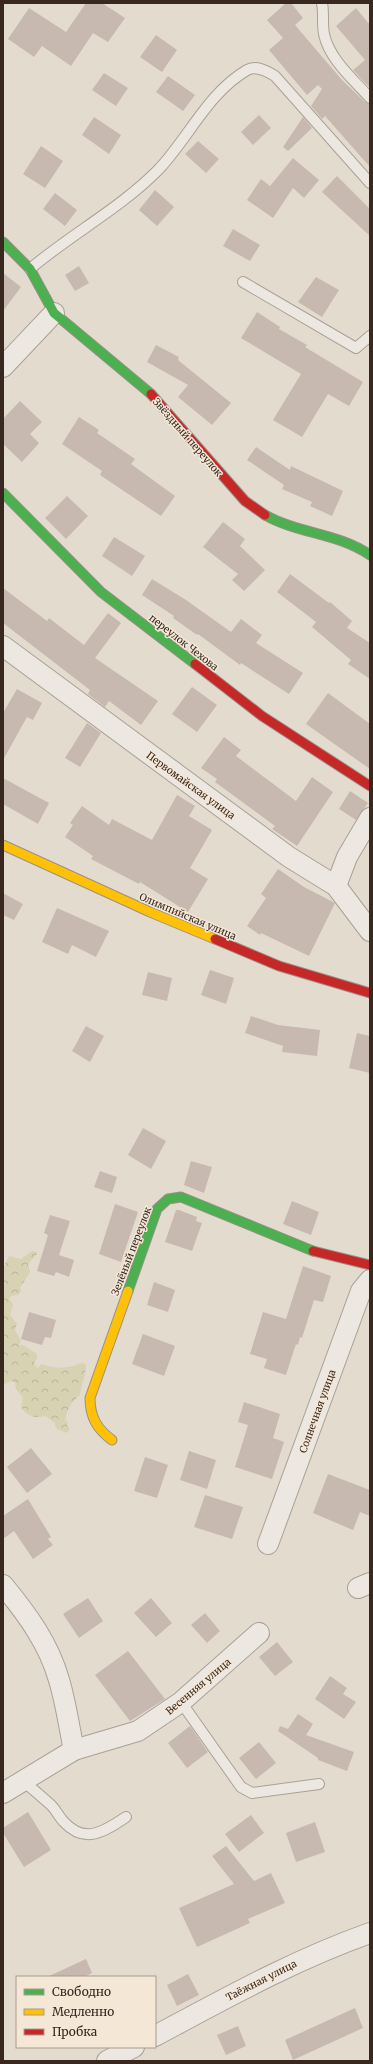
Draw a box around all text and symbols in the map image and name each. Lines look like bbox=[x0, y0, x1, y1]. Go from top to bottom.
street label: Звёздный переулок bbox=[150, 395, 226, 480]
street label: переулок Чехова bbox=[146, 611, 221, 674]
street label: Первомайская улица bbox=[144, 749, 238, 822]
street label: Олимпийская улица bbox=[137, 890, 239, 943]
street label: Зелёный переулок bbox=[109, 1204, 155, 1297]
street label: Солнечная улица bbox=[296, 1367, 339, 1455]
street label: Весенняя улица bbox=[163, 1655, 234, 1717]
street label: Таёжная улица bbox=[224, 1957, 299, 2004]
legend bbox=[16, 1976, 156, 2048]
text: Свободно bbox=[52, 1984, 111, 1999]
text: Медленно bbox=[52, 2004, 114, 2019]
text: Пробка bbox=[52, 2024, 98, 2039]

